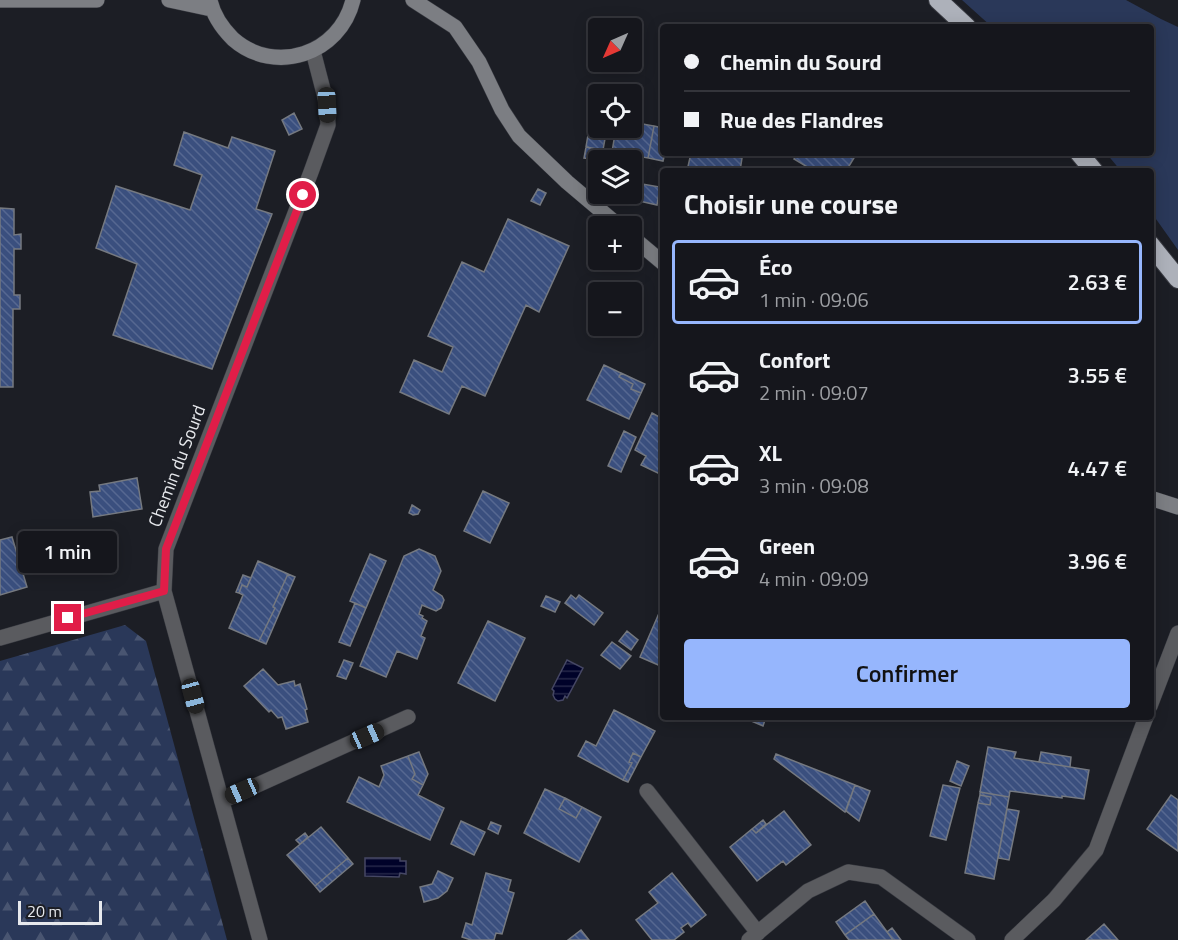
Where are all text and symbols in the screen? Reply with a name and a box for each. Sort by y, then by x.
north arrow [588,18,642,72]
map controls [588,18,642,336]
text: Chemin du Sourd [720,45,882,79]
button: locate [588,84,642,138]
car [317,87,337,123]
text: Rue des Flandres [720,103,883,137]
button: layers [588,150,642,204]
route start [289,181,316,208]
text: Choisir une course [684,183,898,224]
button: + [588,216,642,270]
text: Éco [759,250,792,284]
icon: car [687,255,741,309]
text: 2.63 € [1068,265,1127,299]
button: − [588,282,642,336]
text: 1 min · 09:06 [759,284,869,315]
text: Confort [759,343,830,377]
icon: car [687,348,741,402]
text: 3.55 € [1068,358,1127,392]
text: 2 min · 09:07 [759,377,869,408]
street label: Chemin du Sourd [141,401,212,531]
text: XL [759,436,782,470]
icon: car [687,441,741,495]
text: 4.47 € [1068,451,1127,485]
text: 3 min · 09:08 [759,470,869,501]
text: Green [759,529,815,563]
callout: 1 min [19,531,118,573]
icon: car [687,534,741,588]
text: 1 min [43,536,92,567]
text: 3.96 € [1068,544,1127,578]
text: 4 min · 09:09 [759,563,869,594]
route end [54,604,81,631]
button: Confirmer [684,639,1130,708]
car [180,676,206,716]
car [347,720,387,752]
car [222,775,262,807]
scale bar [18,898,102,926]
text: 20 m [27,899,62,923]

